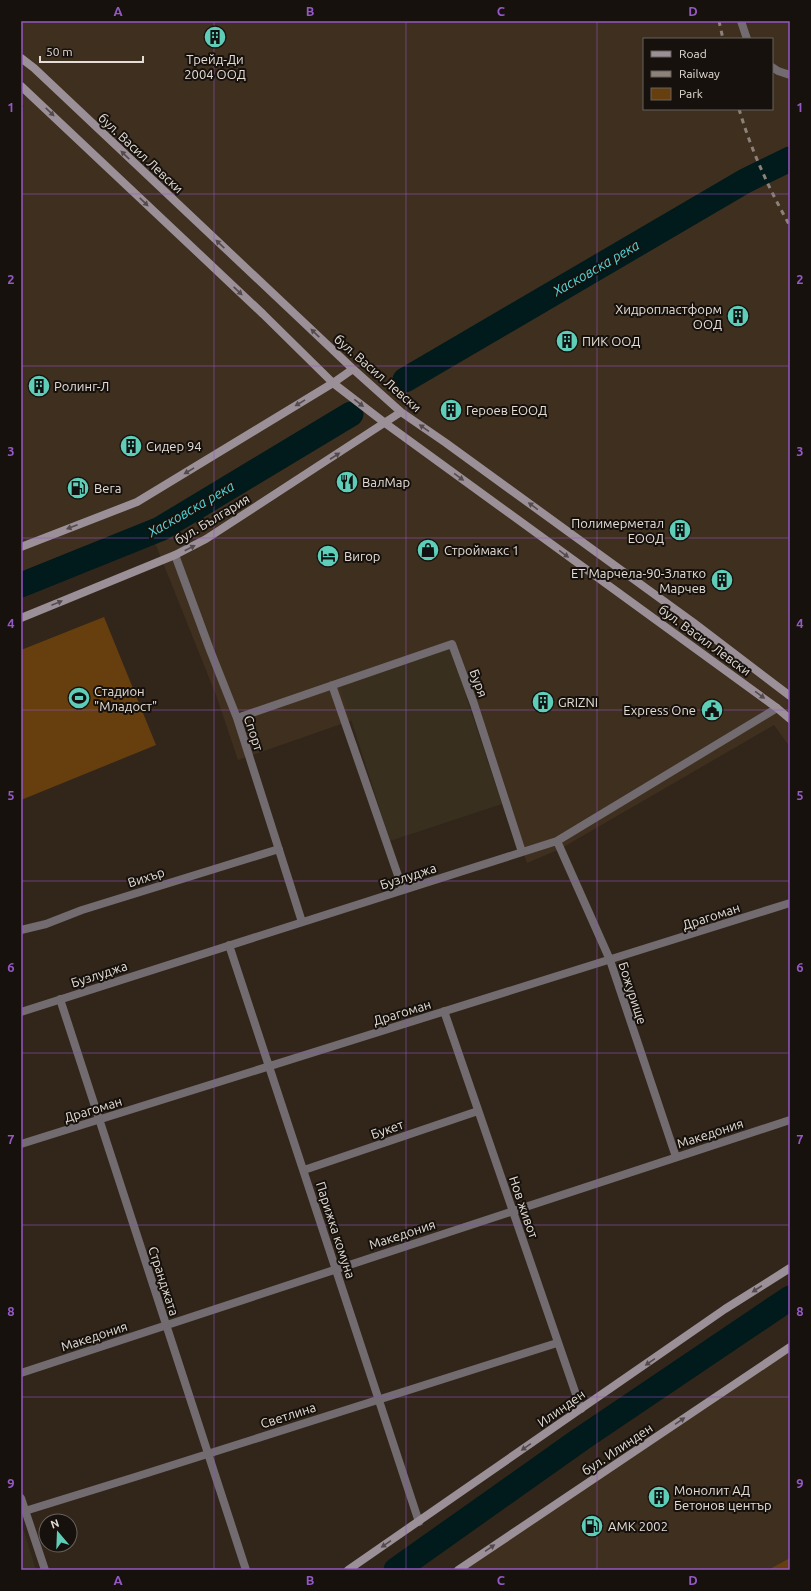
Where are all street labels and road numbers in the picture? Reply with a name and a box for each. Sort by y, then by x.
street label: бул. Васил Левски [96,110,186,196]
street label: бул. Васил Левски [332,331,424,415]
street label: бул. България [172,491,252,547]
street label: бул. Васил Левски [656,602,754,678]
street label: Буря [467,667,491,699]
street label: Спорт [242,714,266,753]
street label: Бузлуджа [378,860,438,892]
street label: Вихър [126,865,166,889]
street label: Драгоман [680,900,742,932]
street label: Бузлуджа [69,958,129,990]
street label: Божурище [616,960,650,1026]
street label: Драгоман [371,997,433,1027]
street label: Драгоман [62,1094,124,1124]
street label: Македония [675,1116,745,1150]
street label: Букет [369,1117,405,1141]
street label: Нов живот [507,1174,541,1240]
street label: Парижка комуна [314,1180,358,1280]
street label: Македония [367,1217,437,1251]
street label: Странджата [146,1245,182,1317]
street label: Македония [59,1319,129,1353]
street label: Илинден [535,1387,587,1429]
street label: Светлина [259,1399,317,1431]
street label: бул. Илинден [579,1420,655,1478]

